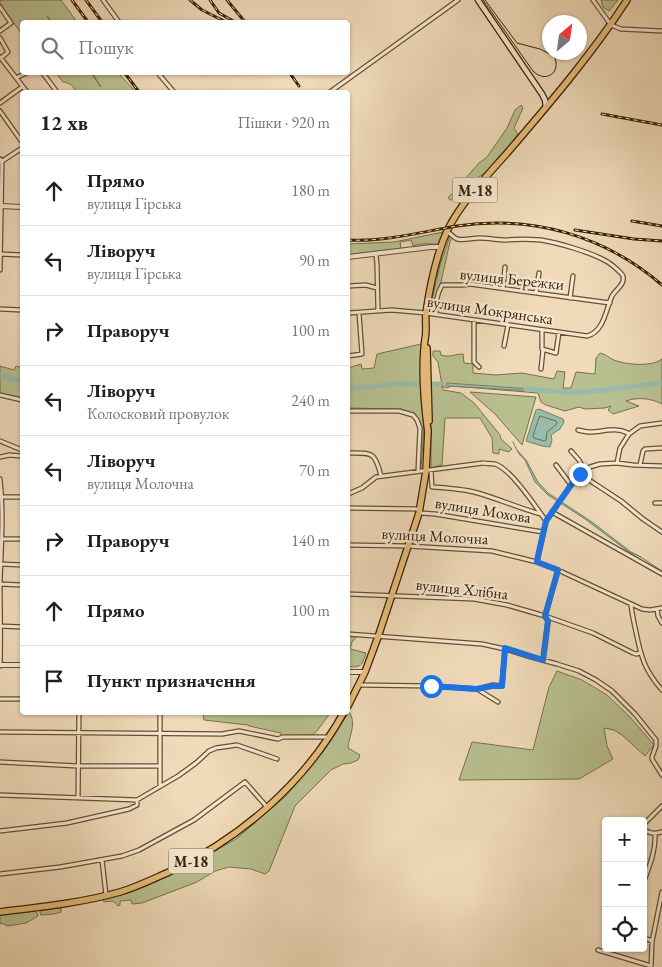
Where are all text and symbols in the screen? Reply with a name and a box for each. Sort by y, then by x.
north arrow [542,15,587,60]
search box [20,20,350,75]
icon: search [38,34,66,62]
text: Пошук [78,35,134,60]
text: 12 хв [40,109,88,136]
text: Пішки · 920 m [237,112,330,133]
text: Прямо [87,168,145,193]
icon: ahead [40,177,68,205]
road number: М-18 [452,178,498,202]
text: 180 m [291,180,330,201]
text: вулиця Гірська [87,193,182,214]
text: Ліворуч [87,238,155,263]
icon: left [40,247,68,275]
text: 90 m [299,250,330,271]
text: вулиця Гірська [87,263,182,284]
street label: вулиця Бережки [459,263,566,295]
street label: вулиця Мокрянська [425,291,555,329]
icon: right [40,317,68,345]
text: Праворуч [87,318,169,343]
text: 100 m [291,320,330,341]
text: Ліворуч [87,378,155,403]
icon: left [40,387,68,415]
text: 240 m [291,390,330,411]
text: Колосковий провулок [87,403,229,424]
text: Ліворуч [87,448,155,473]
icon: left [40,457,68,485]
text: 70 m [299,460,330,481]
route end [569,463,592,486]
text: вулиця Молочна [87,473,194,494]
street label: вулиця Мохова [434,492,533,528]
street label: вулиця Молочна [381,523,490,549]
icon: right [40,527,68,555]
text: Праворуч [87,528,169,553]
text: 140 m [291,530,330,551]
street label: вулиця Хлібна [415,574,510,604]
icon: ahead [40,597,68,625]
text: Прямо [87,598,145,623]
text: 100 m [291,600,330,621]
icon: arrive [40,667,68,695]
text: Пункт призначення [87,668,256,693]
route start [420,675,443,698]
map controls [602,817,647,952]
button: + [602,817,647,862]
road number: М-18 [168,848,214,874]
button: − [602,862,647,907]
button: locate [602,907,647,952]

